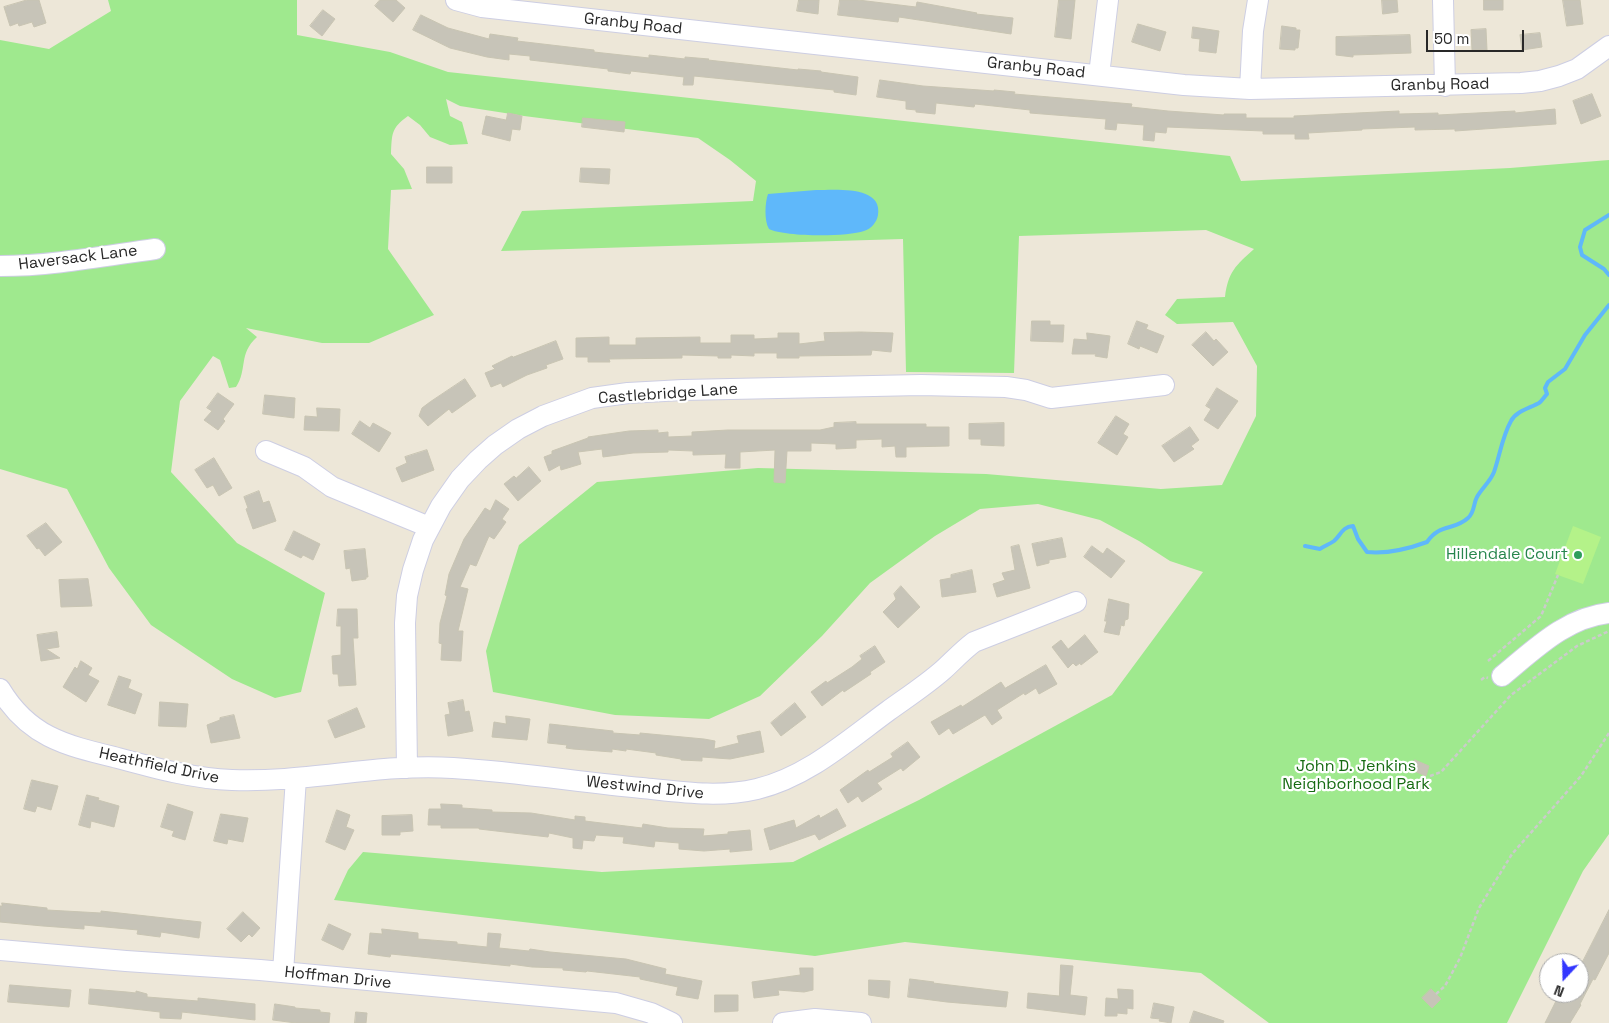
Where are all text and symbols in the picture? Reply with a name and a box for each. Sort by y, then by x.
street label: Granby Road [583,9,683,39]
scale bar [1429,20,1526,52]
text: 50 m [1434,29,1469,48]
street label: Granby Road [986,53,1086,83]
street label: Granby Road [1390,75,1490,95]
street label: Haversack Lane [17,241,139,275]
street label: Castlebridge Lane [597,380,739,408]
place label: Hillendale Court [1446,545,1568,565]
marker: Hillendale Court [1572,549,1584,561]
street label: Heathfield Drive [97,744,221,788]
park label: John D. Jenkins Neighborhood Park [1282,757,1430,795]
street label: Westwind Drive [585,772,705,804]
north arrow [1539,953,1589,1003]
street label: Hoffman Drive [284,963,392,993]
text: N [1551,981,1567,1001]

